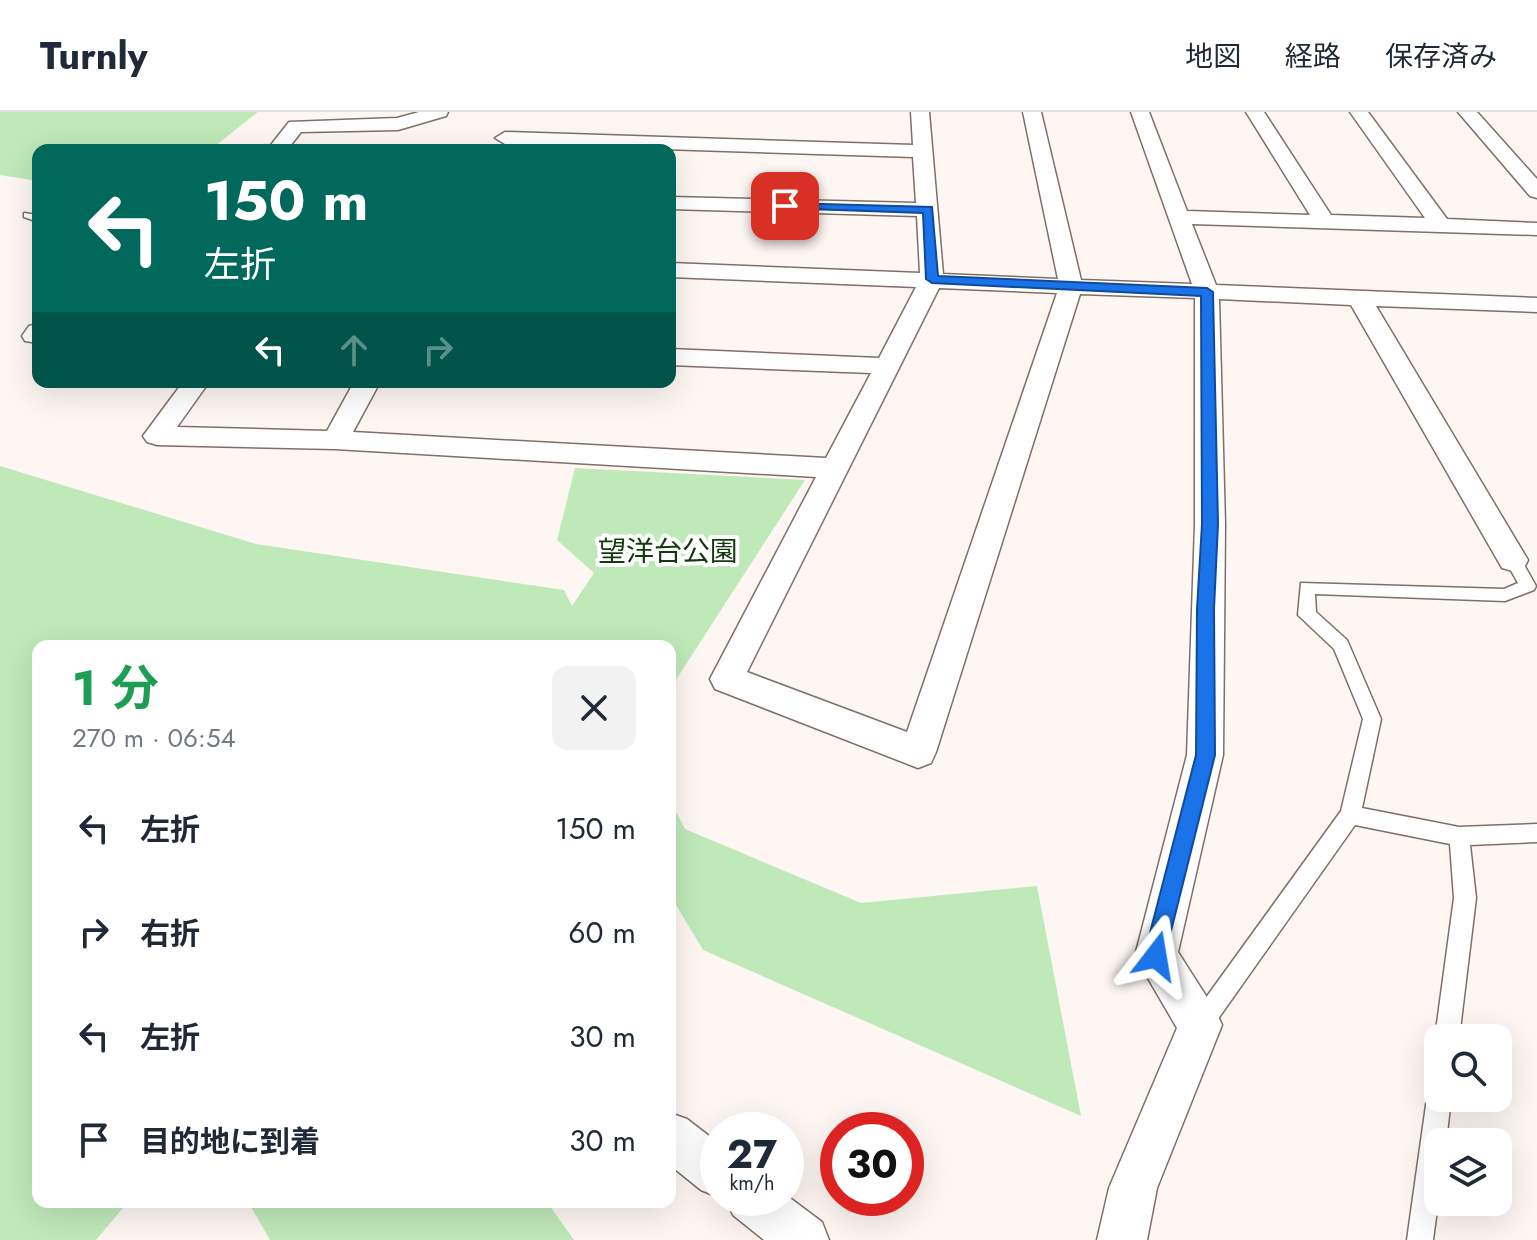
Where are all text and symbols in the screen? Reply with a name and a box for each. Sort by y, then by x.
text: Turnly [40,28,148,83]
text: 地図 [1185,36,1241,77]
text: 経路 [1285,36,1341,77]
text: 保存済み [1385,36,1497,77]
text: 150 m [204,160,368,241]
pin [751,172,819,240]
icon: left [72,176,176,280]
icon: arrive [763,184,807,228]
text: 左折 [204,238,276,290]
icon: left [248,328,292,372]
icon: ahead [332,328,376,372]
icon: right [416,328,460,372]
park label: 望洋台公園 [598,531,738,572]
text: 1 分 [72,654,159,723]
button: close [552,666,636,750]
text: 270 m · 06:54 [72,719,236,757]
icon: left [72,806,116,850]
text: 150 m [555,807,636,850]
text: 左折 [140,808,200,851]
icon: right [72,910,116,954]
text: 60 m [568,911,636,954]
text: 右折 [140,912,200,955]
position arrow [1114,914,1198,998]
icon: left [72,1014,116,1058]
text: 30 m [569,1015,636,1058]
text: 左折 [140,1016,200,1059]
map controls [1424,1024,1512,1216]
button: search [1424,1024,1512,1112]
speed limit sign: 30 [820,1112,924,1216]
icon: arrive [72,1118,116,1162]
text: 30 m [569,1119,636,1162]
text: 目的地に到着 [140,1120,320,1163]
text: 27 [727,1125,777,1183]
button: layers [1424,1128,1512,1216]
text: km/h [729,1169,775,1198]

